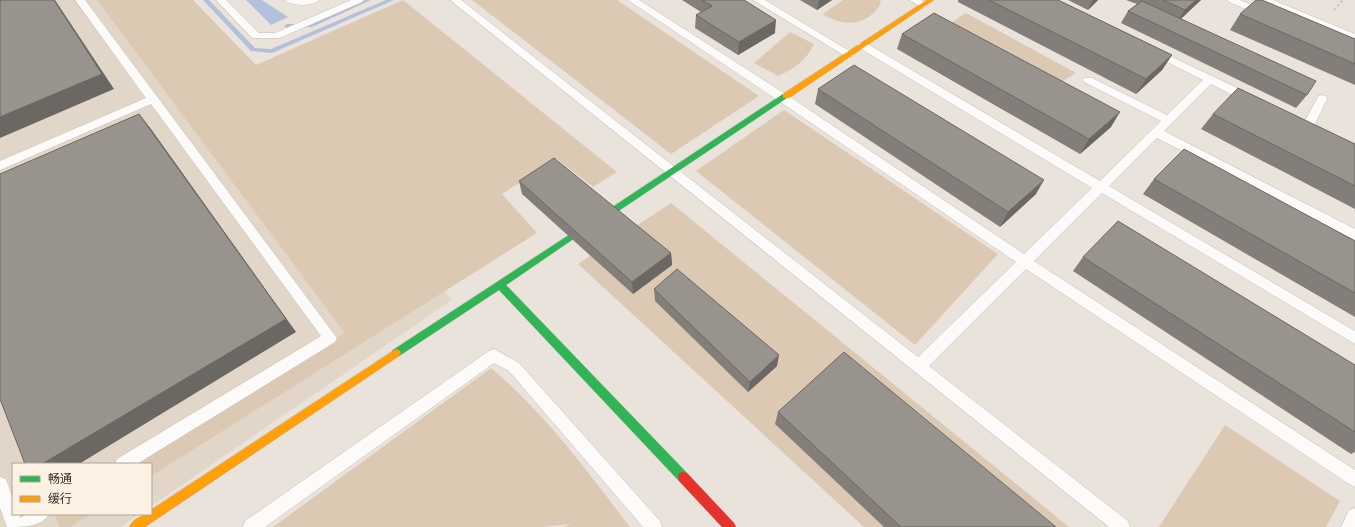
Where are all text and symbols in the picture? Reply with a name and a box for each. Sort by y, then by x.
legend [12,463,152,515]
text: 畅通 [48,472,72,486]
text: 缓行 [48,492,72,506]

